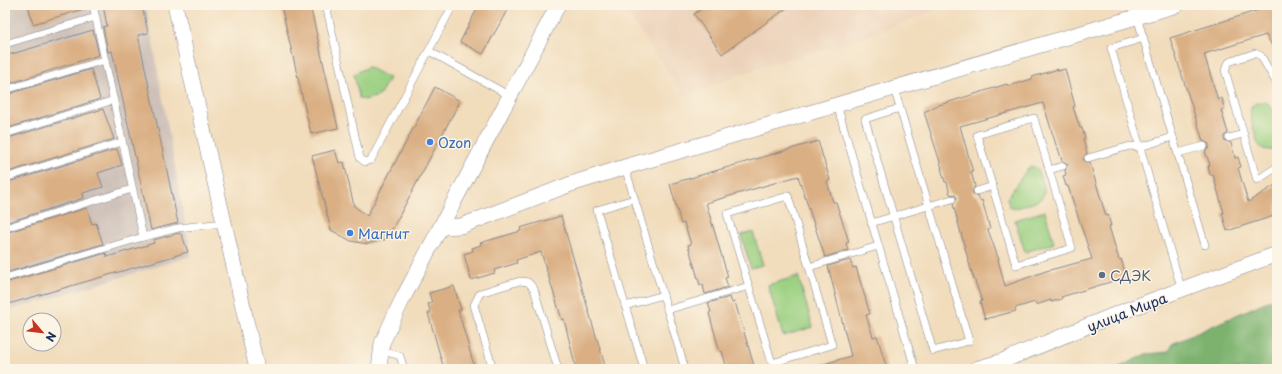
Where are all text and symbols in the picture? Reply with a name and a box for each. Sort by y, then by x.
place label: Ozon [438,132,471,153]
marker: Ozon [425,137,435,147]
place label: Магнит [358,223,410,244]
marker: Магнит [345,228,355,238]
place label: СДЭК [1110,265,1151,286]
marker: СДЭК [1097,270,1107,280]
street label: улица Мира [1084,287,1170,337]
north arrow [22,312,62,352]
text: N [42,329,61,345]

